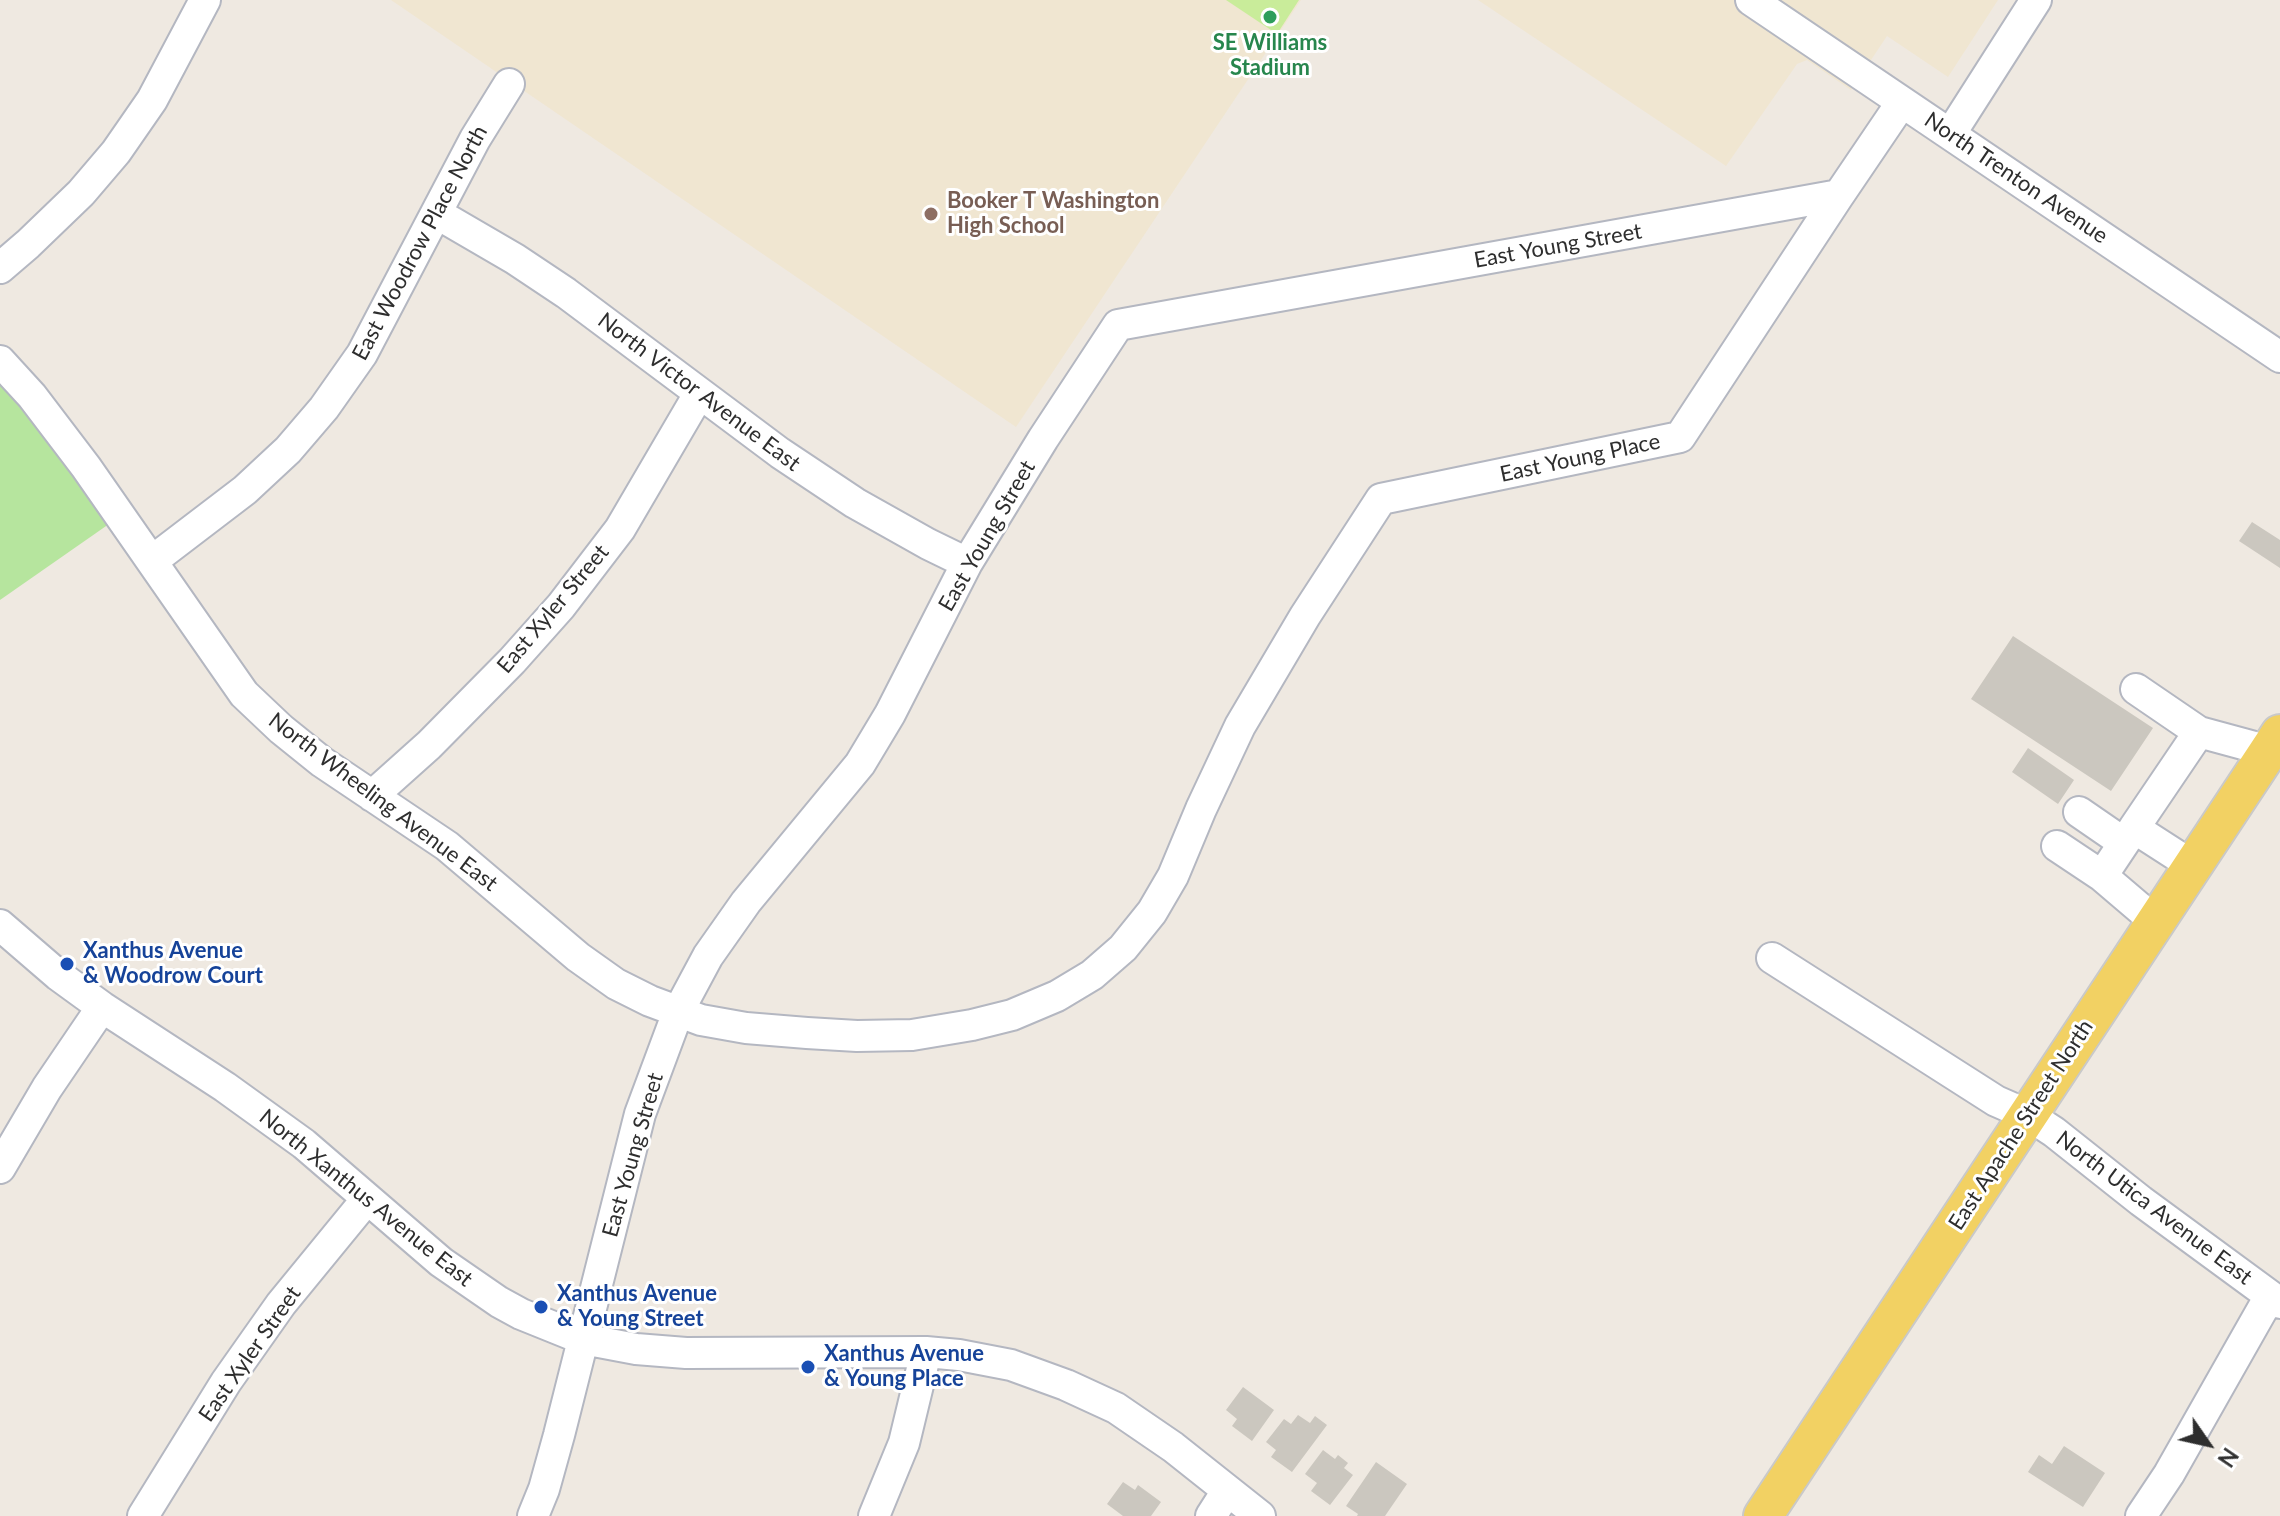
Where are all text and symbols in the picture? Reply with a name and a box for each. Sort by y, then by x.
marker: SE Williams Stadium [1261,8,1279,26]
place label: SE Williams Stadium [1213,30,1327,82]
street label: North Trenton Avenue [1919,107,2113,249]
street label: East Woodrow Place North [347,121,493,365]
place label: Booker T Washington High School [947,188,1159,240]
marker: Booker T Washington High School [922,205,940,223]
street label: East Young Street [1472,218,1644,274]
street label: North Victor Avenue East [593,307,805,477]
street label: East Young Place [1497,428,1663,488]
street label: East Young Street [933,456,1041,616]
street label: East Xyler Street [492,539,614,679]
street label: North Wheeling Avenue East [263,707,503,897]
place label: Xanthus Avenue & Woodrow Court [83,938,263,990]
marker: Xanthus Avenue & Woodrow Court [58,955,76,973]
street label: East Apache Street North [1943,1015,2099,1235]
street label: East Young Street [597,1070,669,1240]
street label: North Xanthus Avenue East [254,1104,478,1292]
street label: North Utica Avenue East [2051,1126,2257,1290]
street label: East Xyler Street [193,1281,307,1427]
place label: Xanthus Avenue & Young Street [557,1281,717,1332]
marker: Xanthus Avenue & Young Street [532,1298,550,1316]
place label: Xanthus Avenue & Young Place [824,1341,984,1392]
marker: Xanthus Avenue & Young Place [799,1358,817,1376]
north arrow [2168,1404,2248,1484]
text: N [2212,1443,2244,1472]

